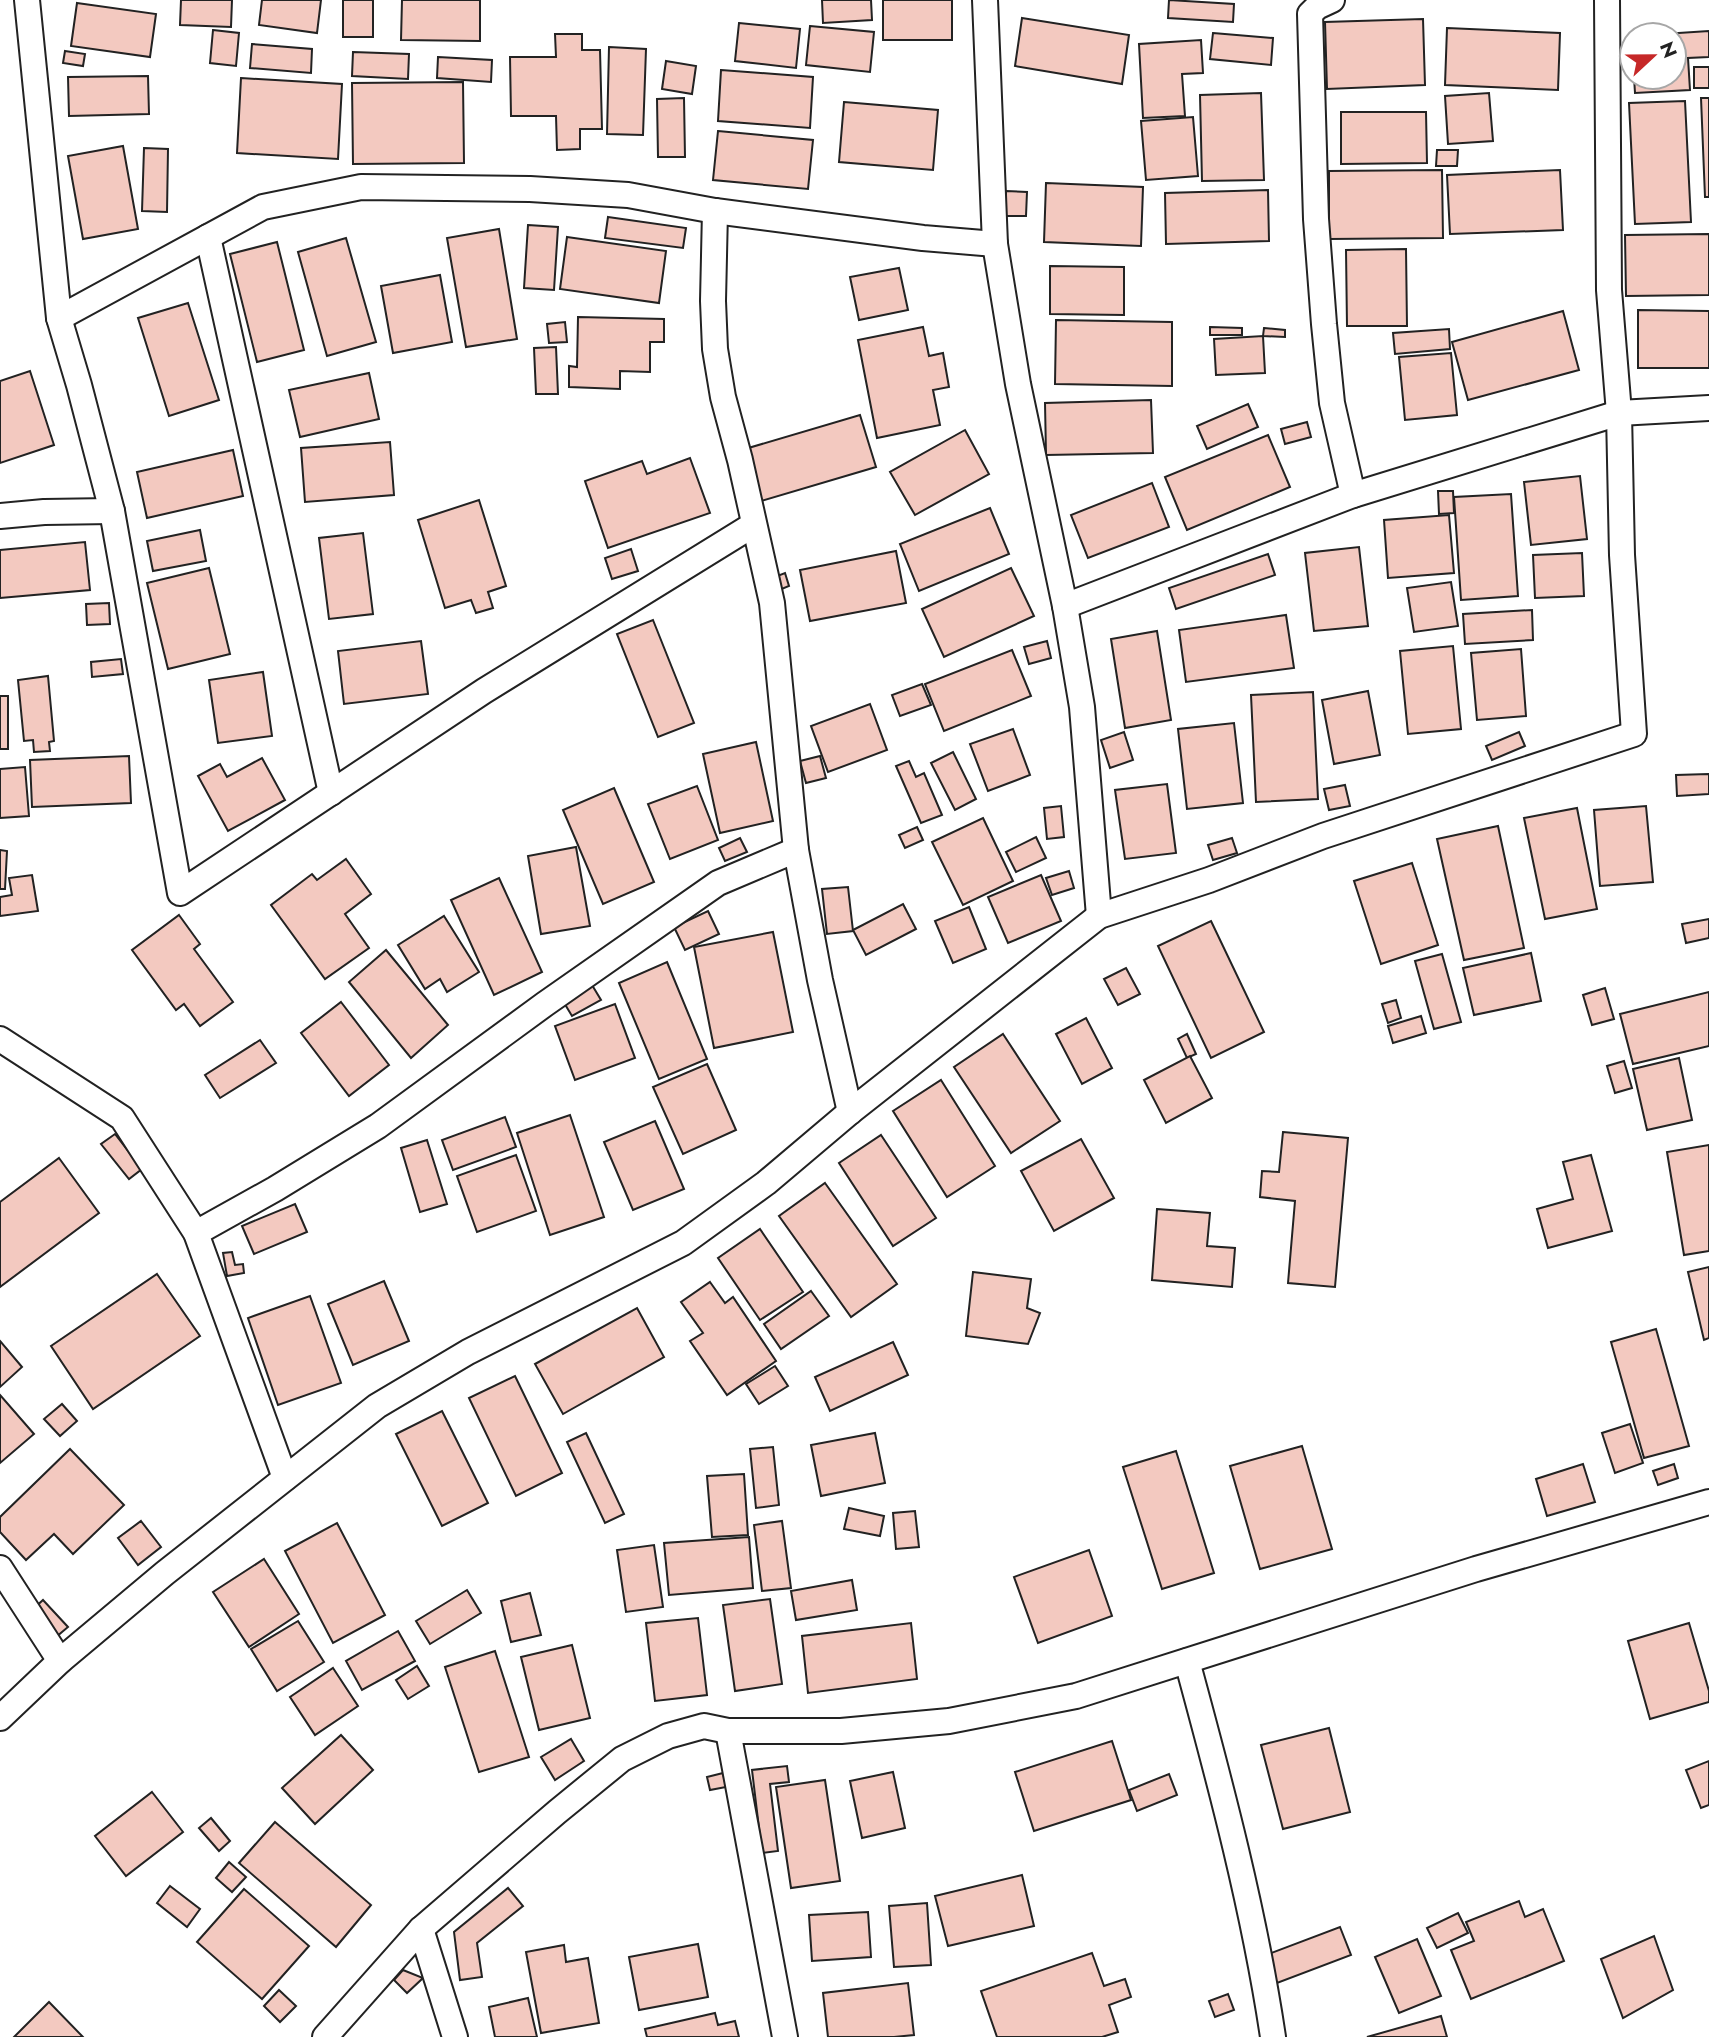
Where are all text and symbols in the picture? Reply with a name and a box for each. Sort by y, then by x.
north arrow [1618,21,1688,91]
text: N [1653,38,1684,62]

